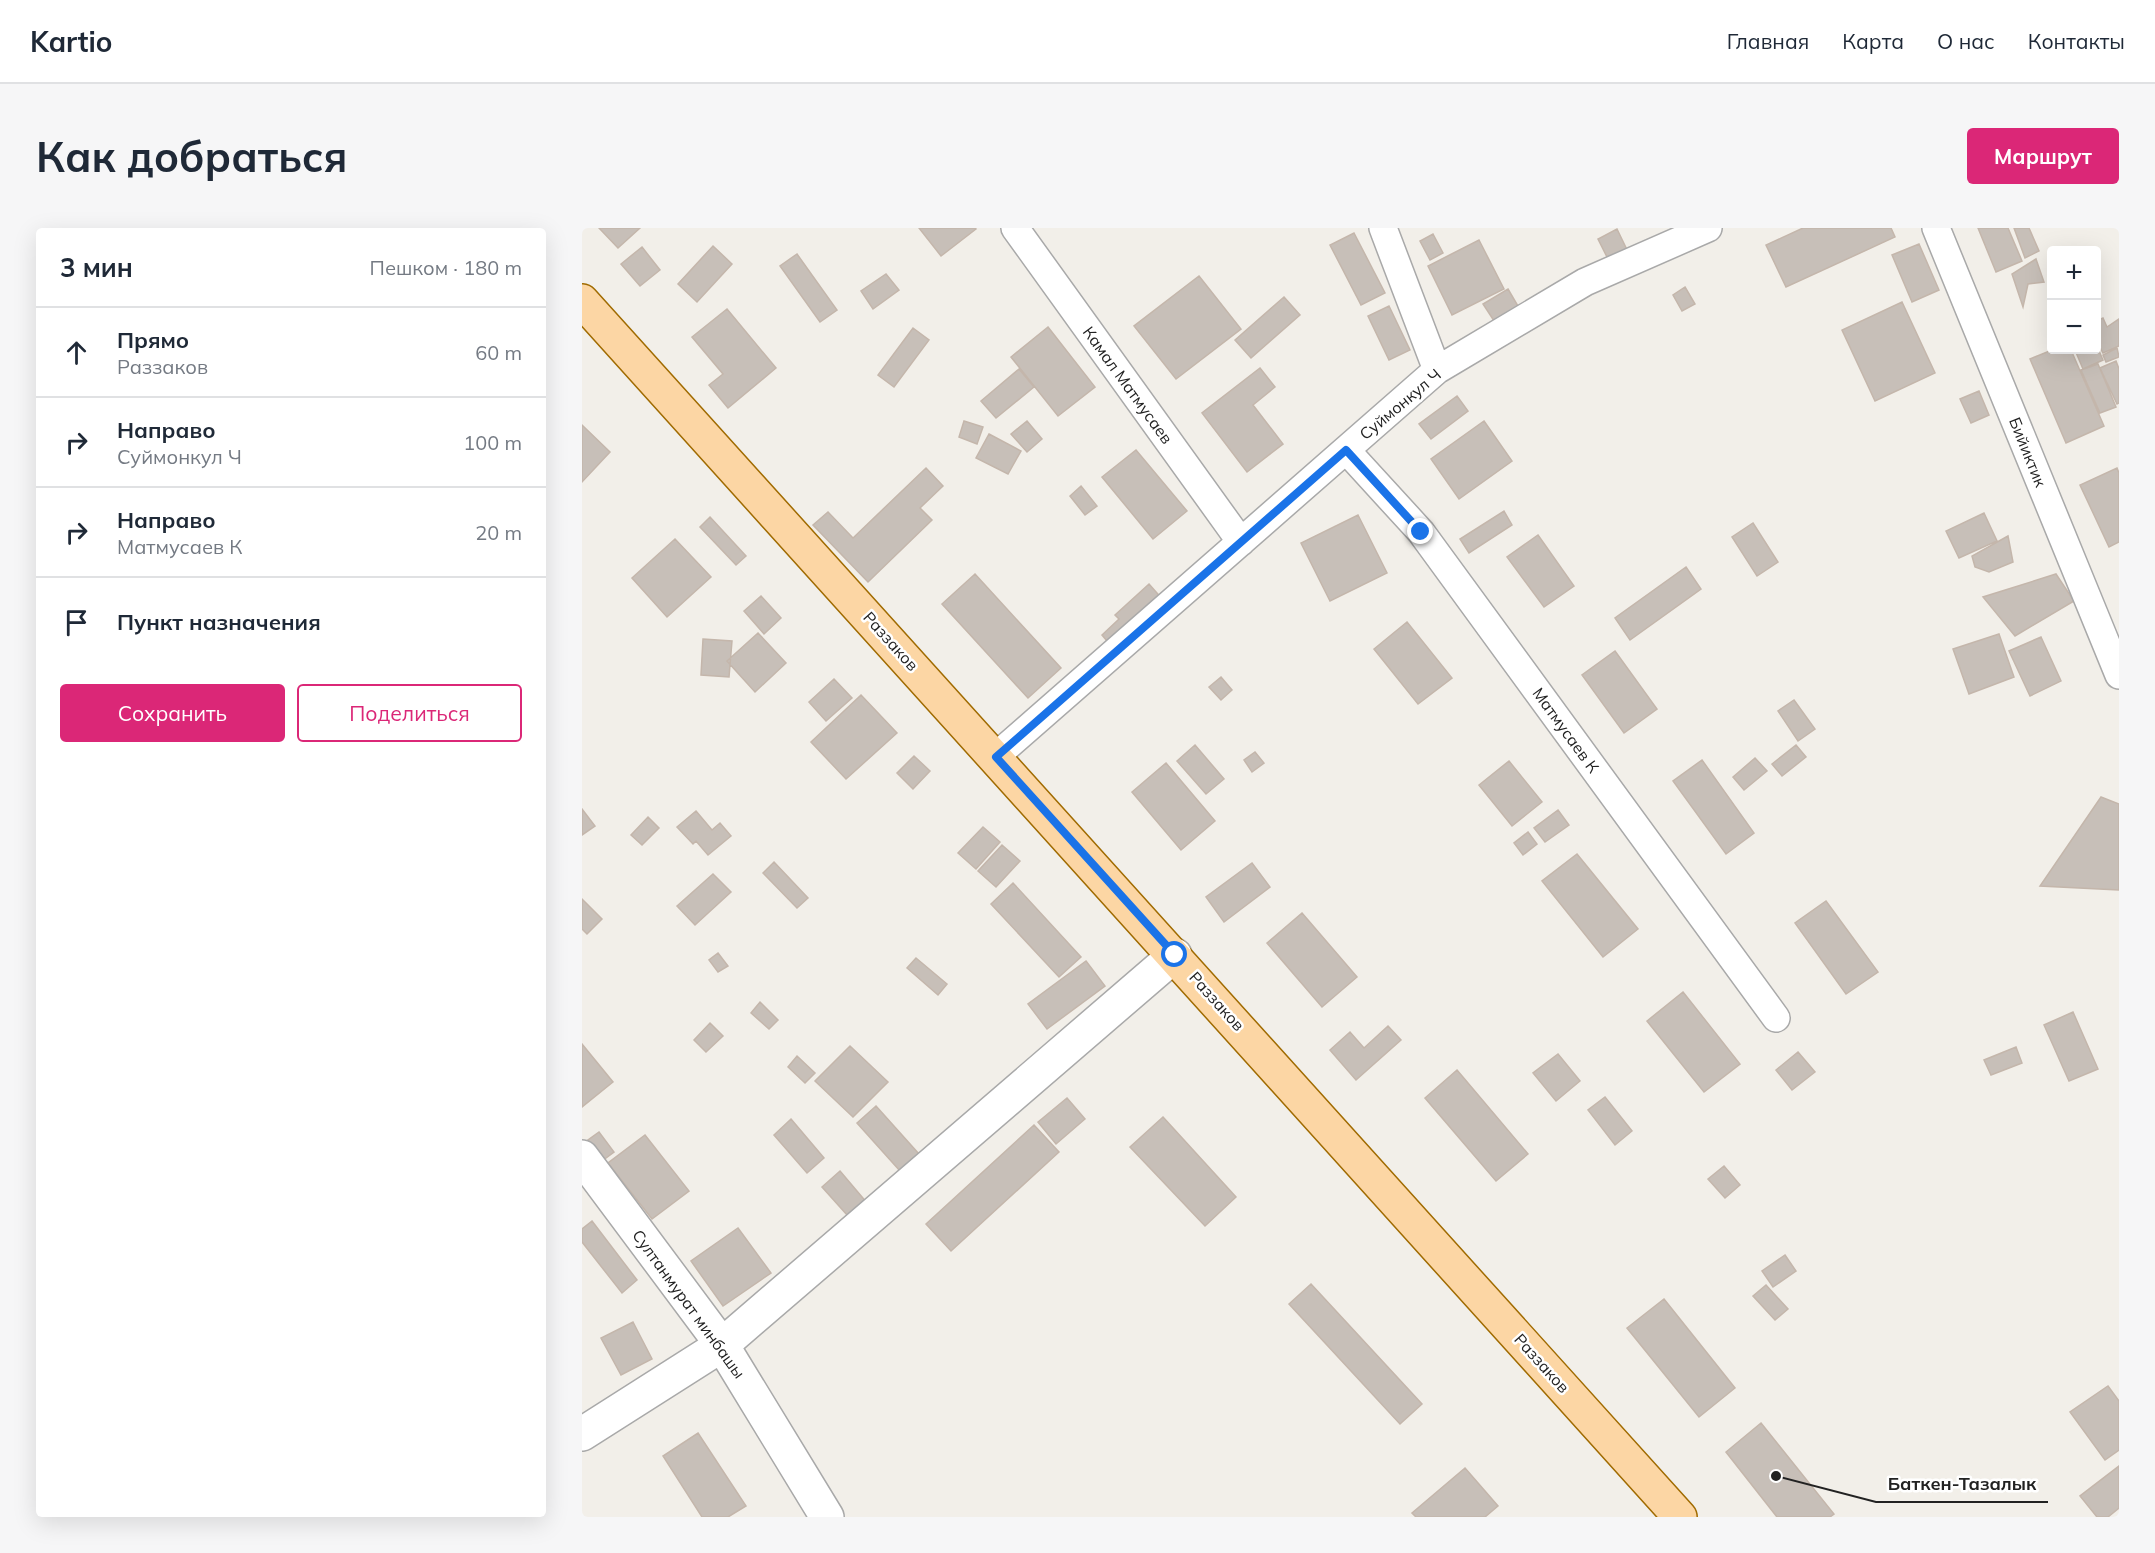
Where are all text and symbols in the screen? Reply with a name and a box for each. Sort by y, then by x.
text: Kartio [30,24,112,59]
text: Главная [1727,28,1809,54]
text: Карта [1842,28,1904,54]
text: О нас [1937,28,1995,54]
text: Контакты [2028,28,2125,54]
button: Маршрут [1967,128,2119,184]
text: Как добраться [36,130,348,183]
map controls [2047,246,2101,354]
button: + [2047,246,2101,300]
text: 3 мин [60,251,133,284]
text: Пешком · 180 m [370,255,522,280]
button: − [2047,300,2101,354]
street label: Камал Матмусаев [1079,322,1177,448]
text: Прямо [117,326,189,354]
icon: ahead [60,336,93,369]
text: 60 m [475,340,522,365]
text: Раззаков [117,354,208,379]
street label: Суймонкул Ч [1355,364,1445,444]
street label: Бийиктик [2005,414,2051,490]
text: Направо [117,416,215,444]
icon: right [60,426,93,459]
text: 100 m [463,430,522,455]
text: Суймонкул Ч [117,444,242,469]
text: Направо [117,506,215,534]
icon: right [60,516,93,549]
route end [1407,518,1433,544]
text: 20 m [475,520,522,545]
text: Матмусаев К [117,534,243,559]
icon: arrive [60,606,93,639]
street label: Раззаков [859,607,923,675]
text: Пункт назначения [117,608,321,636]
button: Сохранить [60,684,285,742]
button: Поделиться [297,684,522,742]
street label: Матмусаев К [1528,684,1604,777]
route start [1161,941,1187,967]
street label: Раззаков [1185,967,1249,1035]
street label: Султанмурат минбашы [628,1226,750,1382]
street label: Раззаков [1510,1329,1574,1397]
callout: Баткен-Тазалык [1876,1466,2048,1502]
text: Баткен-Тазалык [1888,1472,2037,1495]

